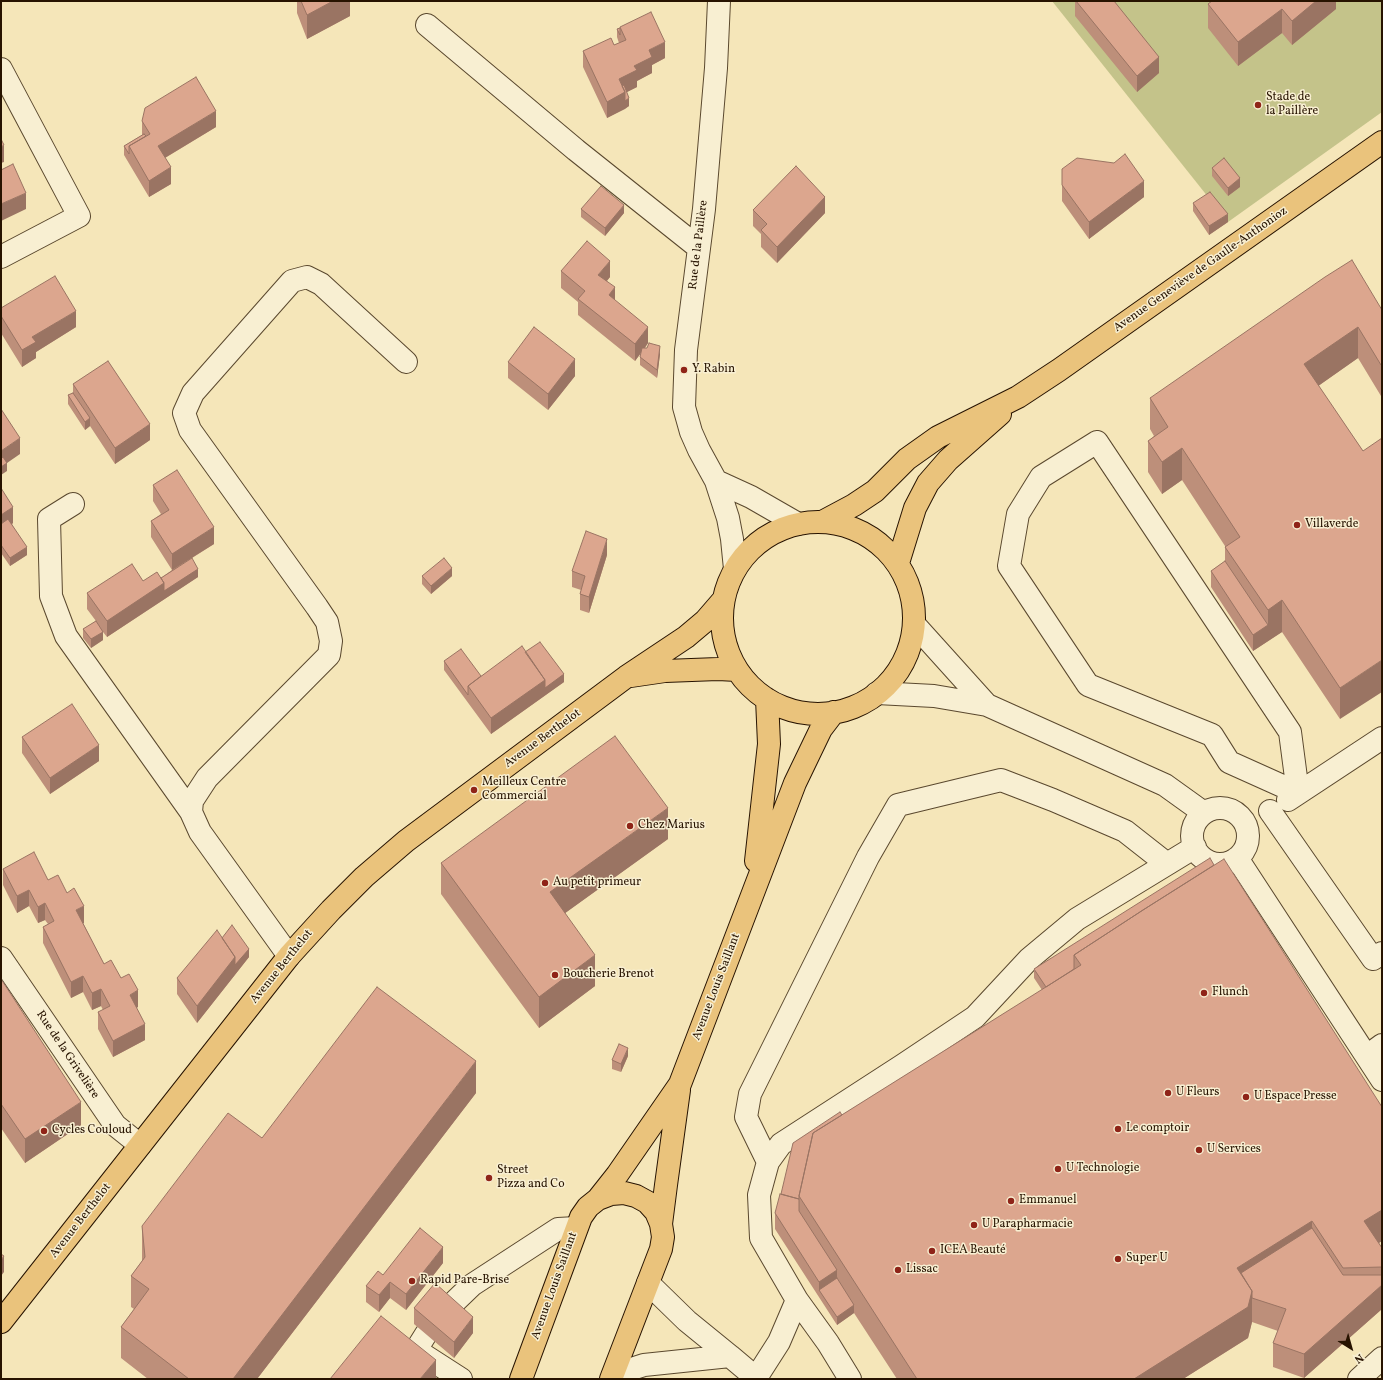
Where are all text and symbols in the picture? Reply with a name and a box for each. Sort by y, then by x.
place label: Stade de la Paillère [1266,91,1318,119]
marker: Stade de la Paillère [1253,100,1263,110]
street label: Rue de la Paillère [686,199,712,291]
street label: Avenue Geneviève de Gaulle-Anthonioz [1111,204,1291,336]
place label: Y. Rabin [692,363,735,377]
marker: Y. Rabin [679,365,689,375]
place label: Villaverde [1305,518,1358,532]
marker: Villaverde [1292,520,1302,530]
street label: Avenue Berthelot [502,706,584,772]
place label: Meilleux Centre Commercial [482,776,566,804]
marker: Meilleux Centre Commercial [469,785,479,795]
place label: Chez Marius [638,819,705,833]
marker: Chez Marius [625,821,635,831]
place label: Au petit primeur [553,876,641,890]
marker: Au petit primeur [540,878,550,888]
street label: Avenue Berthelot [248,927,316,1007]
street label: Avenue Louis Saillant [690,931,744,1043]
place label: Boucherie Brenot [563,968,654,982]
marker: Boucherie Brenot [550,970,560,980]
place label: Flunch [1212,986,1248,1000]
marker: Flunch [1199,988,1209,998]
street label: Rue de la Grivelière [32,1008,102,1102]
place label: U Fleurs [1176,1086,1219,1100]
marker: U Fleurs [1163,1088,1173,1098]
place label: U Espace Presse [1254,1090,1337,1104]
marker: U Espace Presse [1241,1092,1251,1102]
place label: Le comptoir [1126,1122,1189,1136]
place label: Cycles Couloud [52,1124,132,1138]
marker: Le comptoir [1113,1124,1123,1134]
marker: Cycles Couloud [39,1126,49,1136]
place label: U Services [1207,1143,1261,1157]
marker: U Services [1194,1145,1204,1155]
place label: U Technologie [1066,1162,1139,1176]
place label: Street Pizza and Co [497,1164,565,1192]
marker: U Technologie [1053,1164,1063,1174]
marker: Street Pizza and Co [484,1173,494,1183]
street label: Avenue Berthelot [47,1181,115,1261]
place label: Emmanuel [1019,1194,1077,1208]
marker: Emmanuel [1006,1196,1016,1206]
place label: U Parapharmacie [982,1218,1073,1232]
marker: U Parapharmacie [969,1220,979,1230]
street label: Avenue Louis Saillant [529,1230,581,1342]
place label: ICEA Beauté [940,1244,1006,1258]
marker: ICEA Beauté [927,1246,937,1256]
place label: Super U [1126,1252,1167,1266]
marker: Super U [1113,1254,1123,1264]
place label: Lissac [906,1263,938,1277]
marker: Lissac [893,1265,903,1275]
place label: Rapid Pare-Brise [420,1274,509,1288]
marker: Rapid Pare-Brise [407,1276,417,1286]
north arrow [1331,1328,1371,1368]
text: N [1351,1350,1366,1366]

